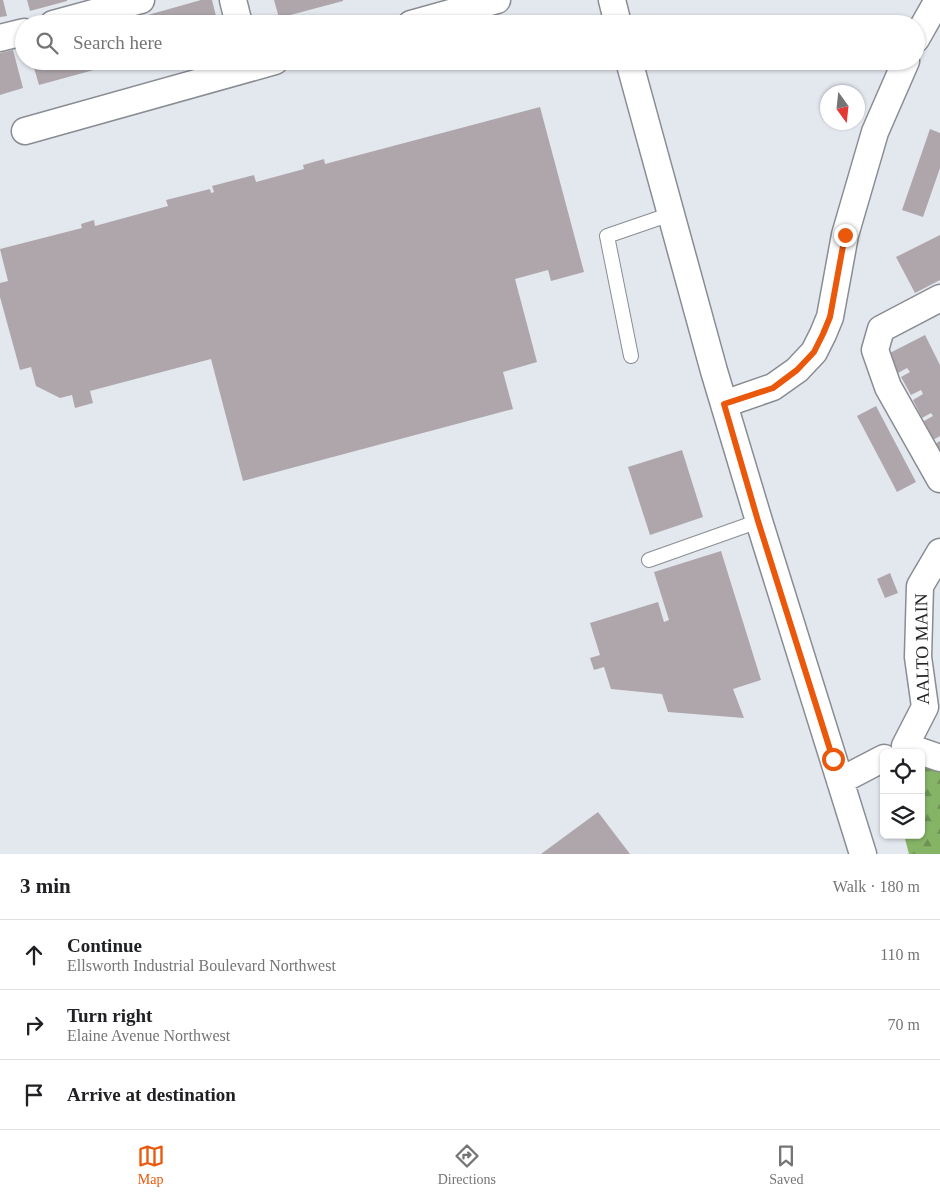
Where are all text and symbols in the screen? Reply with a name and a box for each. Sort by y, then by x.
search box [15,15,925,70]
icon: search [33,29,61,57]
text: Search here [73,32,162,53]
north arrow [820,85,865,130]
route end [834,224,857,247]
street label: AALTO MAIN [911,593,933,705]
route start [822,748,845,771]
map controls [880,749,925,839]
button: locate [880,749,925,794]
button: layers [880,794,925,839]
text: 3 min [20,874,71,898]
text: Walk · 180 m [833,878,920,895]
text: Continue [67,935,142,956]
icon: ahead [20,941,48,969]
text: 110 m [880,946,920,963]
text: Ellsworth Industrial Boulevard Northwest [67,957,336,974]
text: Turn right [67,1005,152,1026]
icon: right [20,1011,48,1039]
text: 70 m [888,1016,920,1033]
text: Elaine Avenue Northwest [67,1027,230,1044]
icon: arrive [20,1081,48,1109]
text: Arrive at destination [67,1084,236,1105]
tab: Map [137,1142,165,1188]
tab: Directions [438,1142,496,1188]
tab: Saved [769,1142,803,1188]

